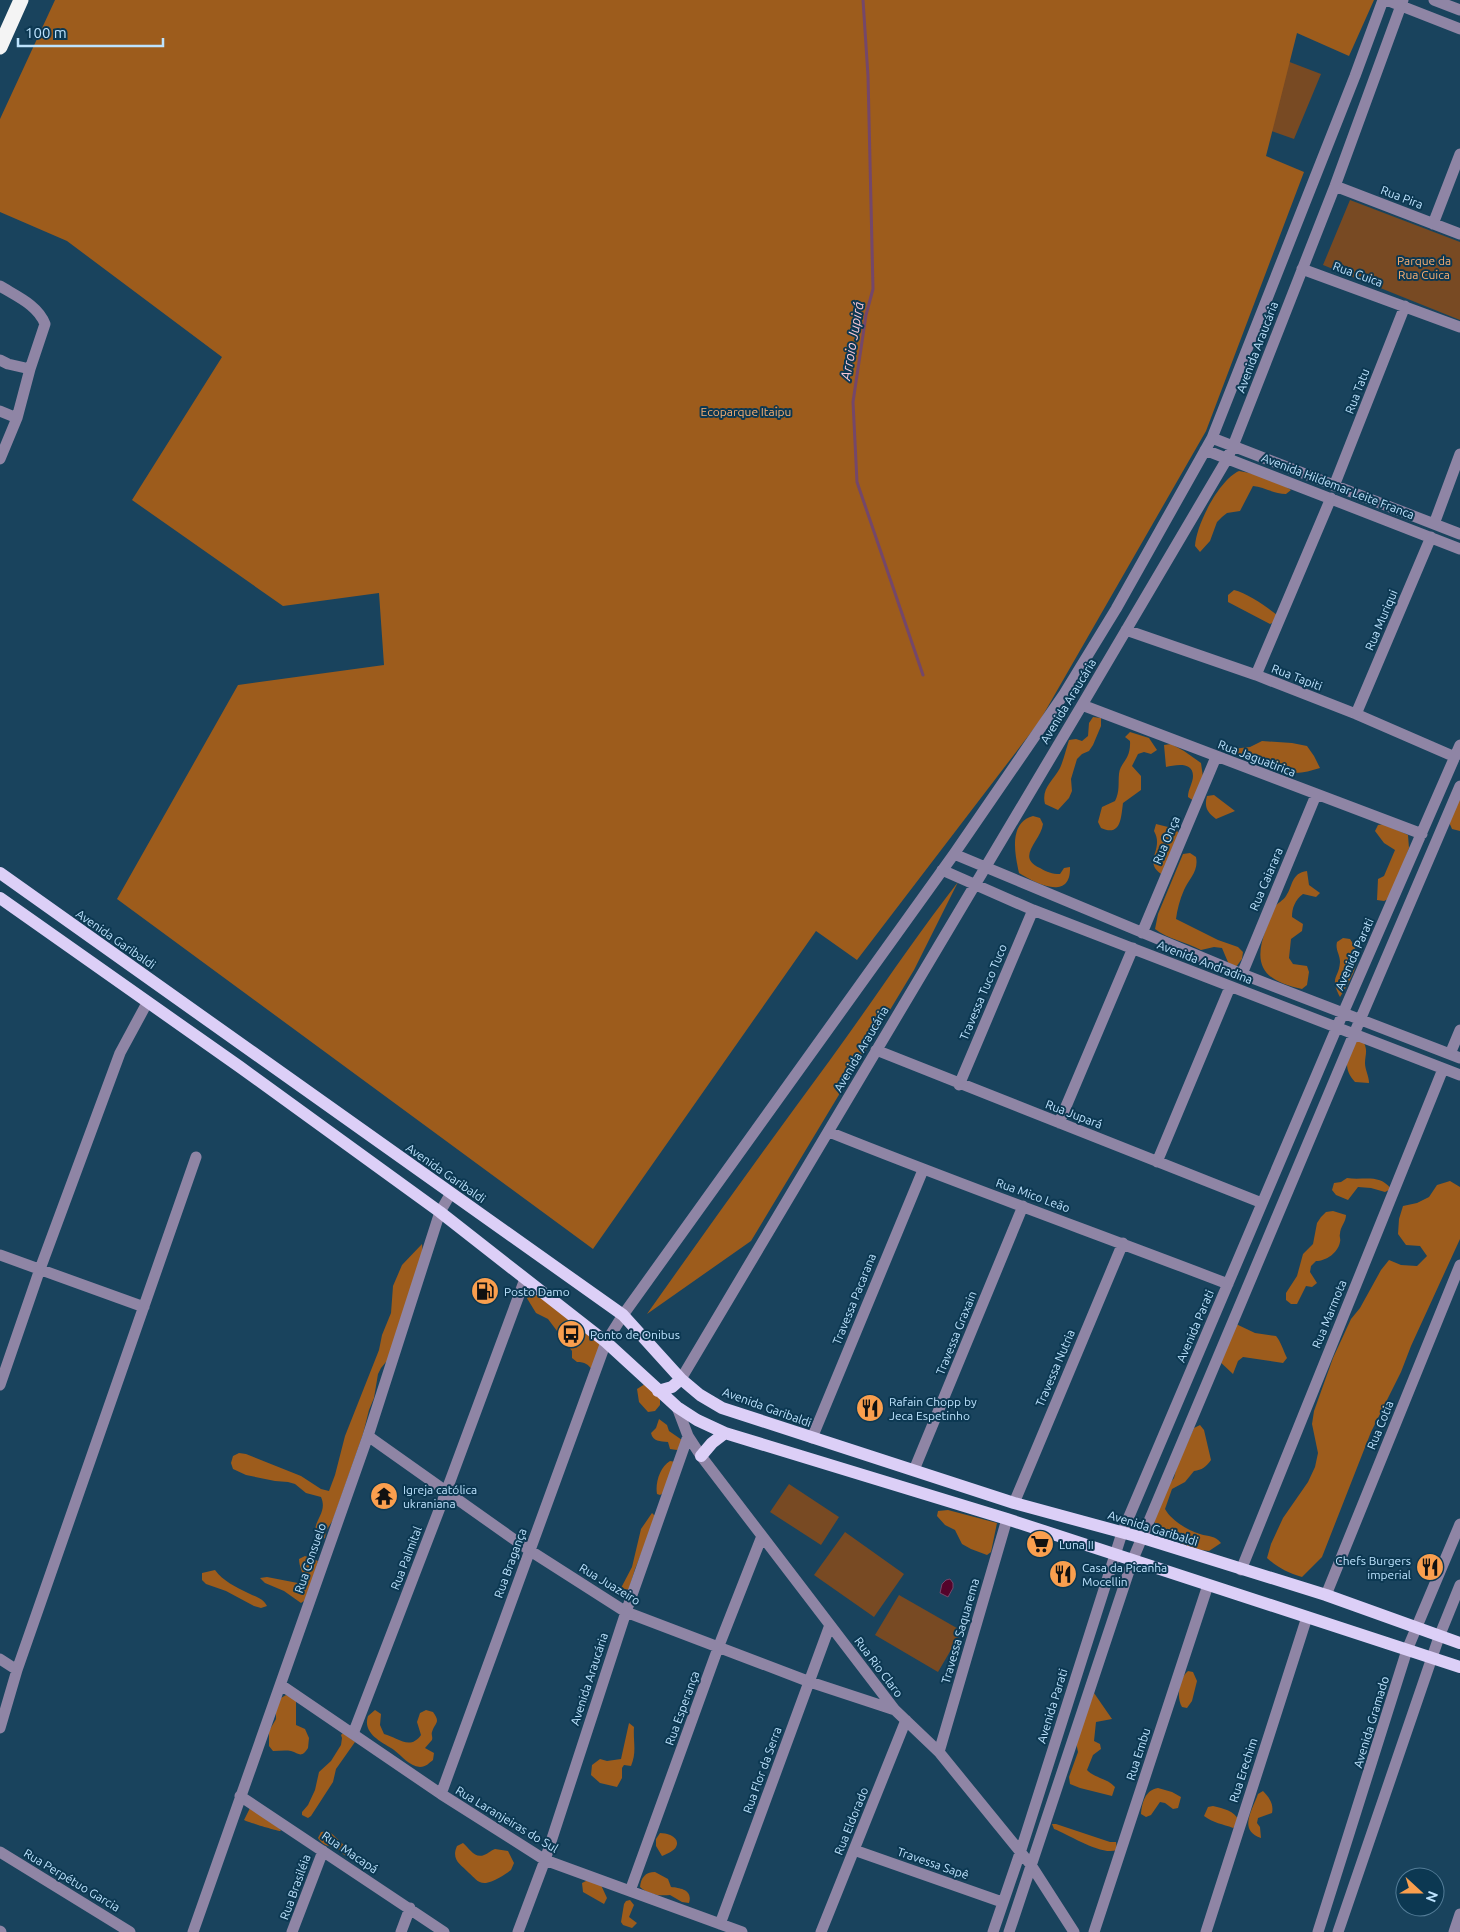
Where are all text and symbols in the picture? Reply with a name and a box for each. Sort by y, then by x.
scale bar [18,15,162,47]
text: 100 m [25,24,67,41]
street label: Rua Pira [1379,183,1425,211]
park label: Parque da Rua Cuica [1397,254,1451,281]
street label: Rua Cuica [1331,259,1385,289]
water label: Arroio Jupirá [837,300,867,383]
street label: Avenida Araucária [1234,300,1280,394]
street label: Rua Tatu [1342,367,1372,415]
park label: Ecoparque Itaipu [701,405,791,418]
street label: Avenida Hildemar Leite Franca [1260,451,1416,521]
street label: Rua Muriqui [1362,588,1400,652]
street label: Avenida Araucária [1038,656,1098,746]
street label: Rua Tapiti [1270,661,1324,693]
street label: Rua Jaguatirica [1216,737,1298,779]
street label: Rua Onça [1150,814,1182,866]
street label: Rua Caiarara [1247,845,1285,913]
street label: Avenida Garibaldi [74,907,158,971]
street label: Avenida Parati [1332,916,1376,992]
street label: Avenida Andradina [1155,938,1255,986]
street label: Travessa Tuco Tuco [957,942,1009,1042]
street label: Avenida Araucária [831,1004,891,1094]
street label: Rua Jupará [1044,1097,1104,1131]
street label: Avenida Garibaldi [404,1141,488,1205]
street label: Rua Mico Leão [994,1176,1072,1214]
street label: Travessa Pacarana [830,1251,878,1347]
fuel station icon: Posto Damo [470,1276,500,1306]
street label: Rua Marmota [1309,1278,1349,1350]
place label: Posto Damo [504,1285,570,1298]
street label: Avenida Parati [1174,1288,1216,1364]
street label: Travessa Graxain [933,1289,979,1377]
bus stop icon: Ponto de Onibus [556,1319,586,1349]
street label: Travessa Nutria [1033,1327,1077,1409]
place label: Ponto de Onibus [590,1328,680,1341]
street label: Avenida Garibaldi [721,1385,813,1429]
restaurant icon: Rafain Chopp by Jeca Espetinho [855,1393,885,1423]
place label: Rafain Chopp by Jeca Espetinho [889,1395,977,1422]
street label: Rua Cotia [1364,1399,1396,1451]
temple icon: Igreja católica ukraniana [369,1481,399,1511]
place label: Igreja católica ukraniana [403,1483,477,1510]
street label: Avenida Garibaldi [1106,1508,1200,1548]
street label: Rua Consuelo [292,1521,328,1595]
street label: Rua Palmital [388,1524,424,1592]
street label: Rua Bragança [491,1526,529,1600]
supermarket icon: Luna II [1025,1529,1055,1559]
place label: Luna II [1059,1538,1094,1551]
restaurant icon: Chefs Burgers imperial [1415,1552,1445,1582]
place label: Chefs Burgers imperial [1335,1554,1411,1581]
restaurant icon: Casa da Picanha Mocellin [1048,1559,1078,1589]
street label: Rua Juazeiro [577,1561,643,1607]
place label: Casa da Picanha Mocellin [1082,1561,1167,1588]
street label: Travessa Saquarema [939,1577,981,1685]
street label: Avenida Araucária [568,1631,610,1727]
street label: Rua Rio Claro [852,1634,906,1700]
street label: Avenida Parati [1034,1667,1070,1745]
street label: Rua Esperança [663,1669,701,1747]
street label: Avenida Gramado [1351,1675,1391,1769]
street label: Rua Flor da Serra [740,1725,784,1815]
street label: Rua Embu [1123,1726,1153,1782]
street label: Rua Erechim [1226,1736,1260,1804]
street label: Rua Laranjeiras do Sul [453,1783,561,1855]
street label: Rua Eldorado [832,1785,870,1857]
street label: Rua Macapá [320,1829,380,1875]
street label: Travessa Sapê [895,1845,971,1881]
street label: Rua Perpétuo Garcia [22,1846,122,1914]
street label: Rua Brasiléia [277,1853,313,1921]
north arrow [1395,1867,1445,1917]
text: N [1423,1889,1441,1904]

